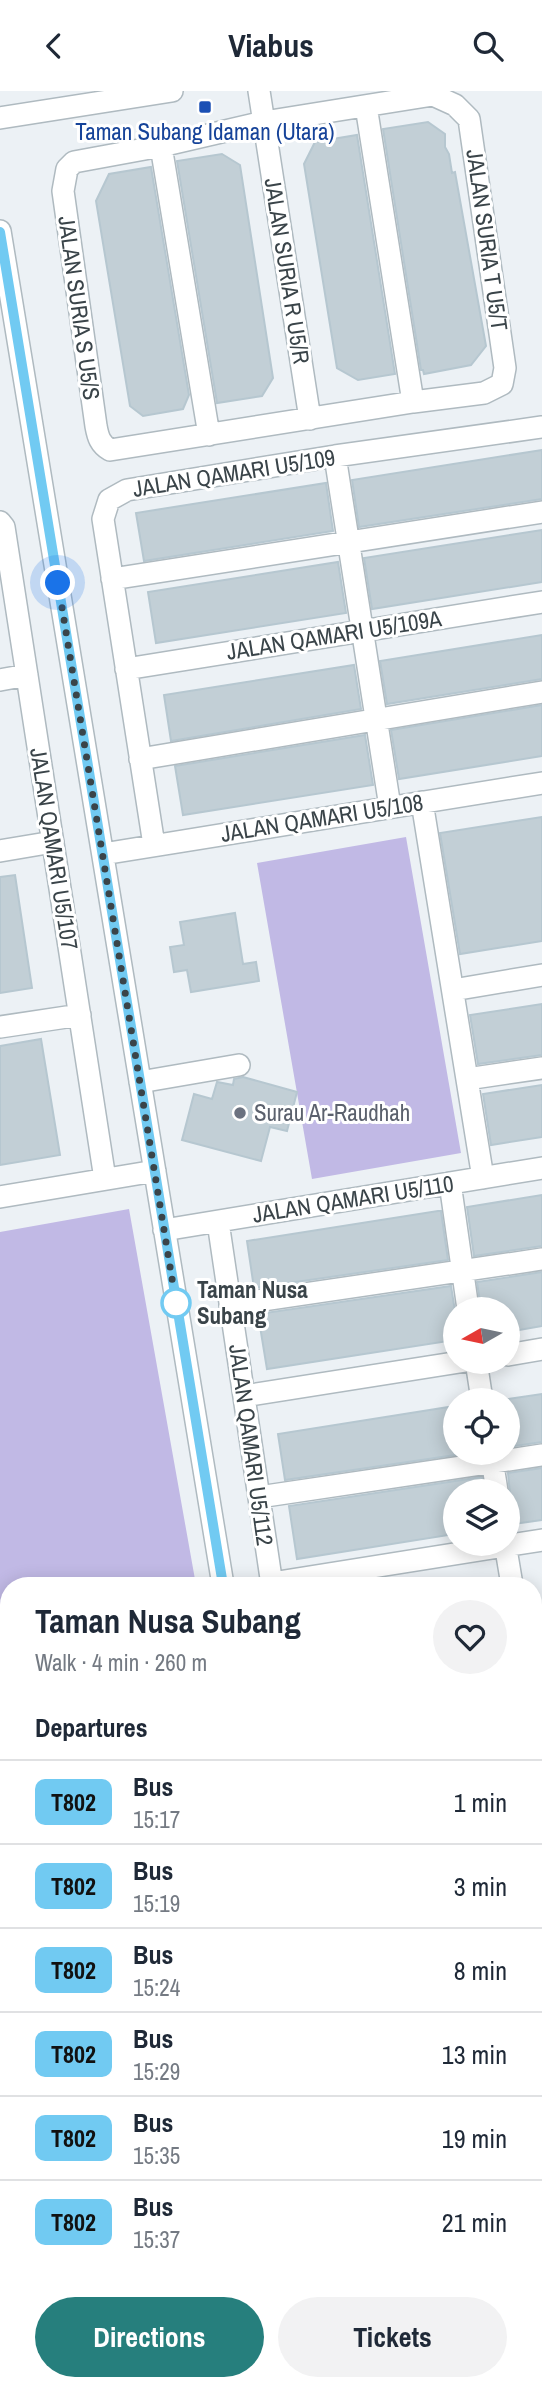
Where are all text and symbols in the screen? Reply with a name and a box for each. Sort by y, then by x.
text: Viabus [228,24,314,67]
icon: back [35,27,73,65]
icon: search [469,27,507,65]
marker: Taman Subang Idaman (Utara) [197,99,213,115]
place label: Taman Subang Idaman (Utara) [75,116,335,147]
street label: JALAN SURIA T U5/T [459,147,516,333]
street label: JALAN SURIA R U5/R [258,176,318,366]
street label: JALAN SURIA S U5/S [51,214,108,402]
street label: JALAN QAMARI U5/109 [131,441,337,504]
your location [40,565,75,600]
street label: JALAN QAMARI U5/109A [224,602,444,667]
street label: JALAN QAMARI U5/107 [23,746,86,952]
street label: JALAN QAMARI U5/108 [219,786,425,849]
place label: Surau Ar-Raudhah [254,1097,410,1128]
marker: Surau Ar-Raudhah [232,1105,248,1121]
street label: JALAN QAMARI U5/110 [250,1167,456,1230]
place label: Taman Nusa Subang [197,1274,308,1331]
marker: Taman Nusa Subang [161,1288,191,1318]
north arrow [443,1297,520,1374]
map controls [443,1297,520,1556]
street label: JALAN QAMARI U5/112 [222,1342,281,1548]
button: locate [443,1388,520,1465]
button: layers [443,1479,520,1556]
text: Taman Nusa Subang [35,1599,301,1643]
button: heart [433,1600,507,1674]
text: Walk · 4 min · 260 m [35,1647,207,1678]
text: Departures [35,1710,148,1745]
text: Bus [133,1769,173,1804]
text: 1 min [454,1785,507,1820]
text: T802 [51,1786,96,1818]
text: 15:17 [133,1804,180,1835]
text: Bus [133,1853,173,1888]
text: 3 min [454,1869,507,1904]
text: T802 [51,1870,96,1902]
text: 15:19 [133,1888,180,1919]
text: Bus [133,1937,173,1972]
text: 8 min [454,1953,507,1988]
text: T802 [51,1954,96,1986]
text: 15:24 [133,1972,180,2003]
text: Bus [133,2021,173,2056]
text: 13 min [442,2037,507,2072]
text: T802 [51,2038,96,2070]
text: 15:29 [133,2056,180,2087]
text: Bus [133,2105,173,2140]
text: 19 min [442,2121,507,2156]
text: T802 [51,2122,96,2154]
text: 15:35 [133,2140,180,2171]
text: Bus [133,2189,173,2224]
text: 21 min [442,2205,507,2240]
text: T802 [51,2206,96,2238]
text: 15:37 [133,2224,180,2255]
button: Directions [35,2297,264,2377]
button: Tickets [278,2297,507,2377]

